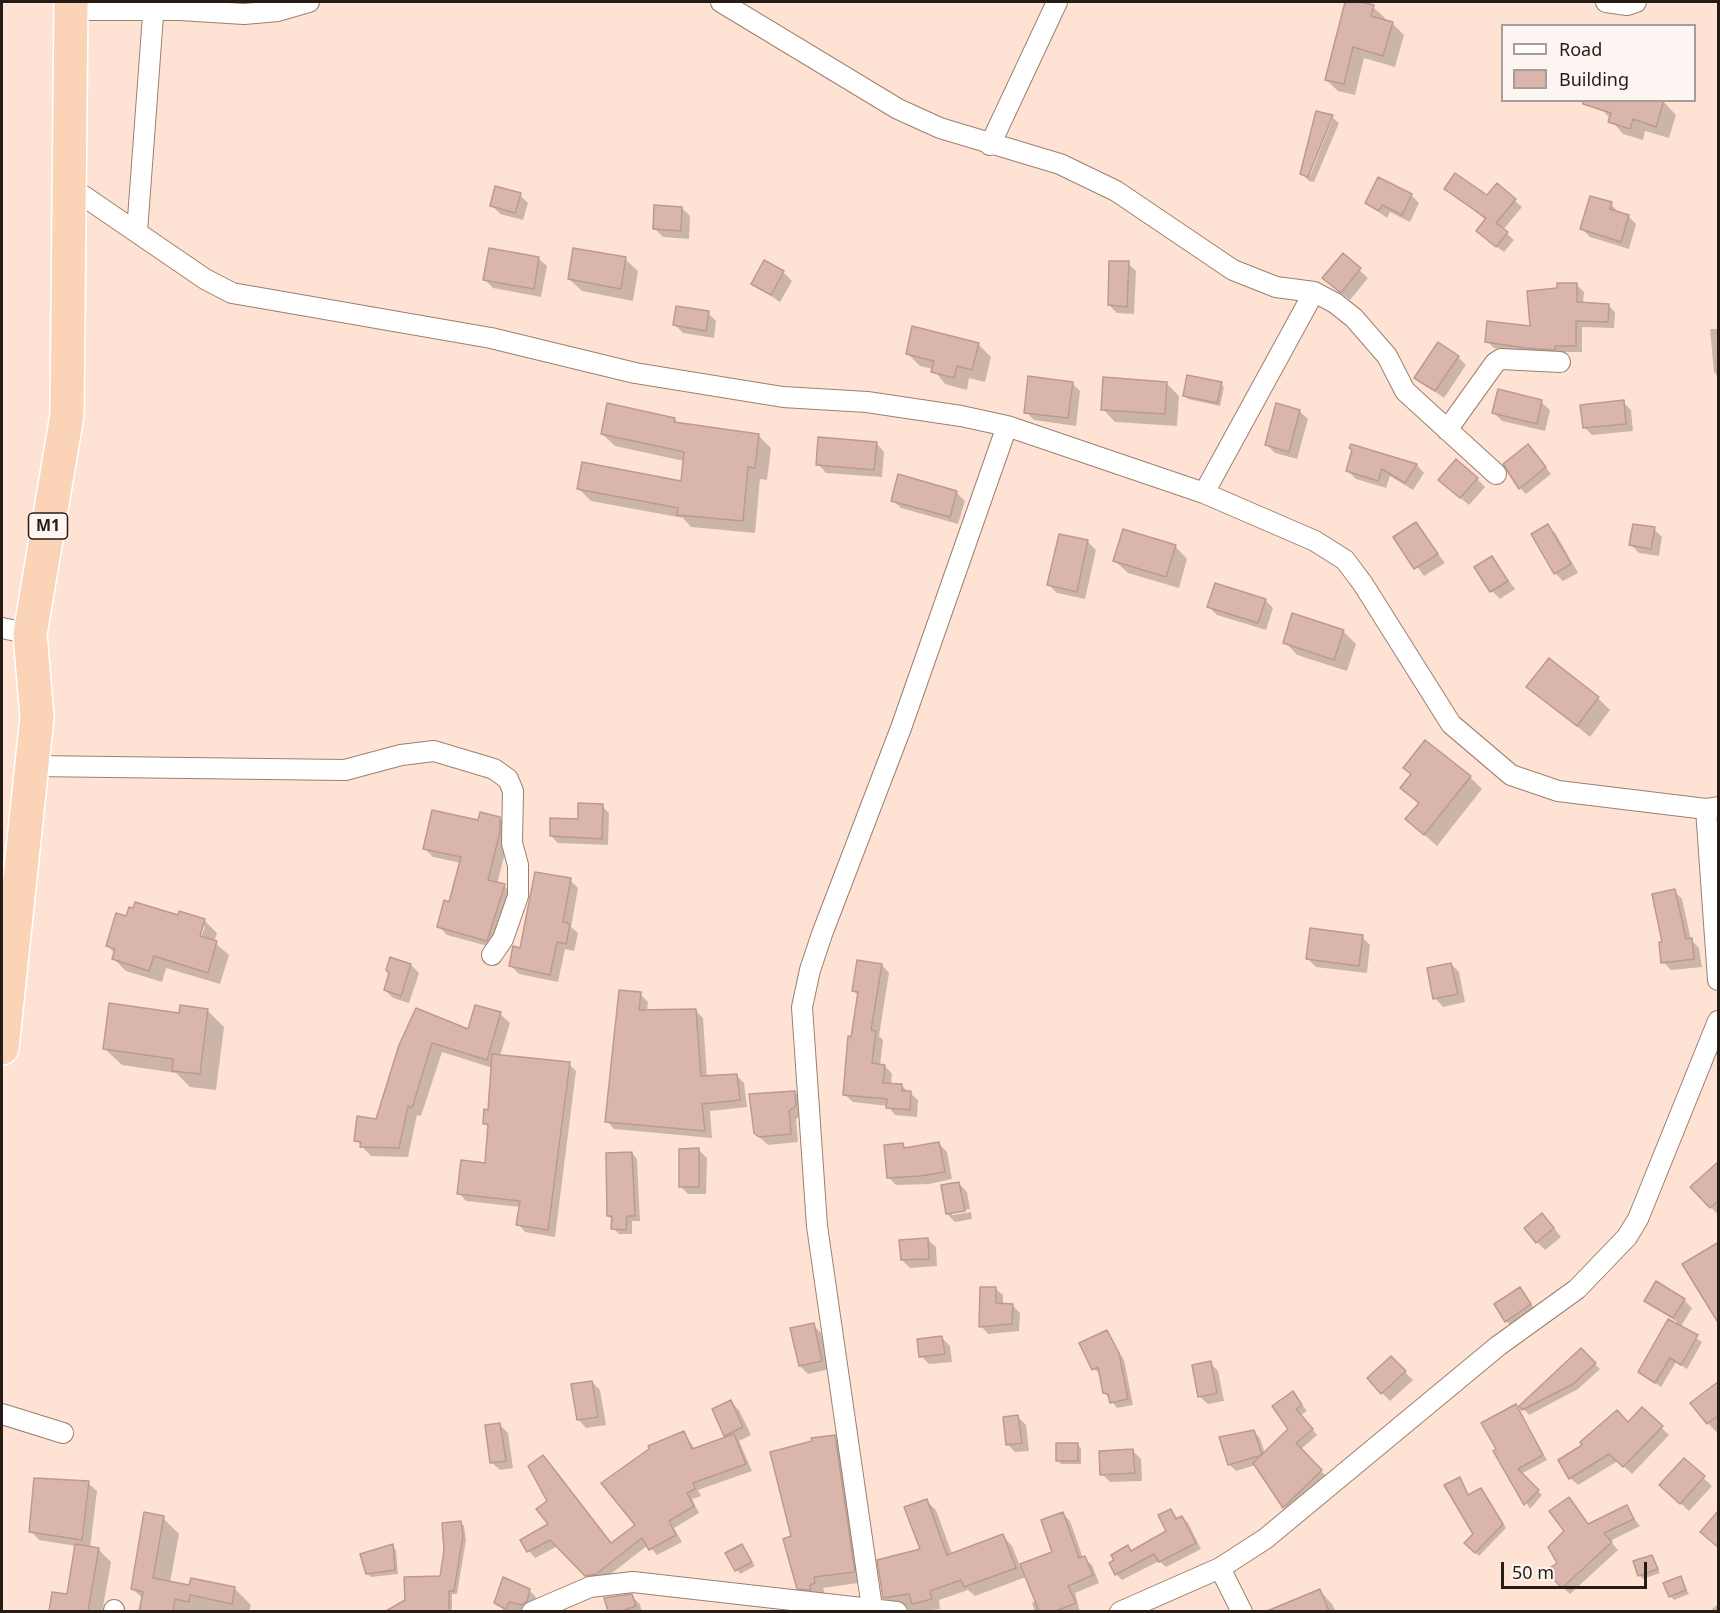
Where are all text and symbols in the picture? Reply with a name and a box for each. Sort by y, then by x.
legend [1501,24,1696,102]
text: Road [1559,37,1602,61]
text: Building [1559,67,1629,91]
road number: M1 [28,513,68,539]
scale bar [1504,1550,1650,1588]
text: 50 m [1512,1560,1554,1584]

